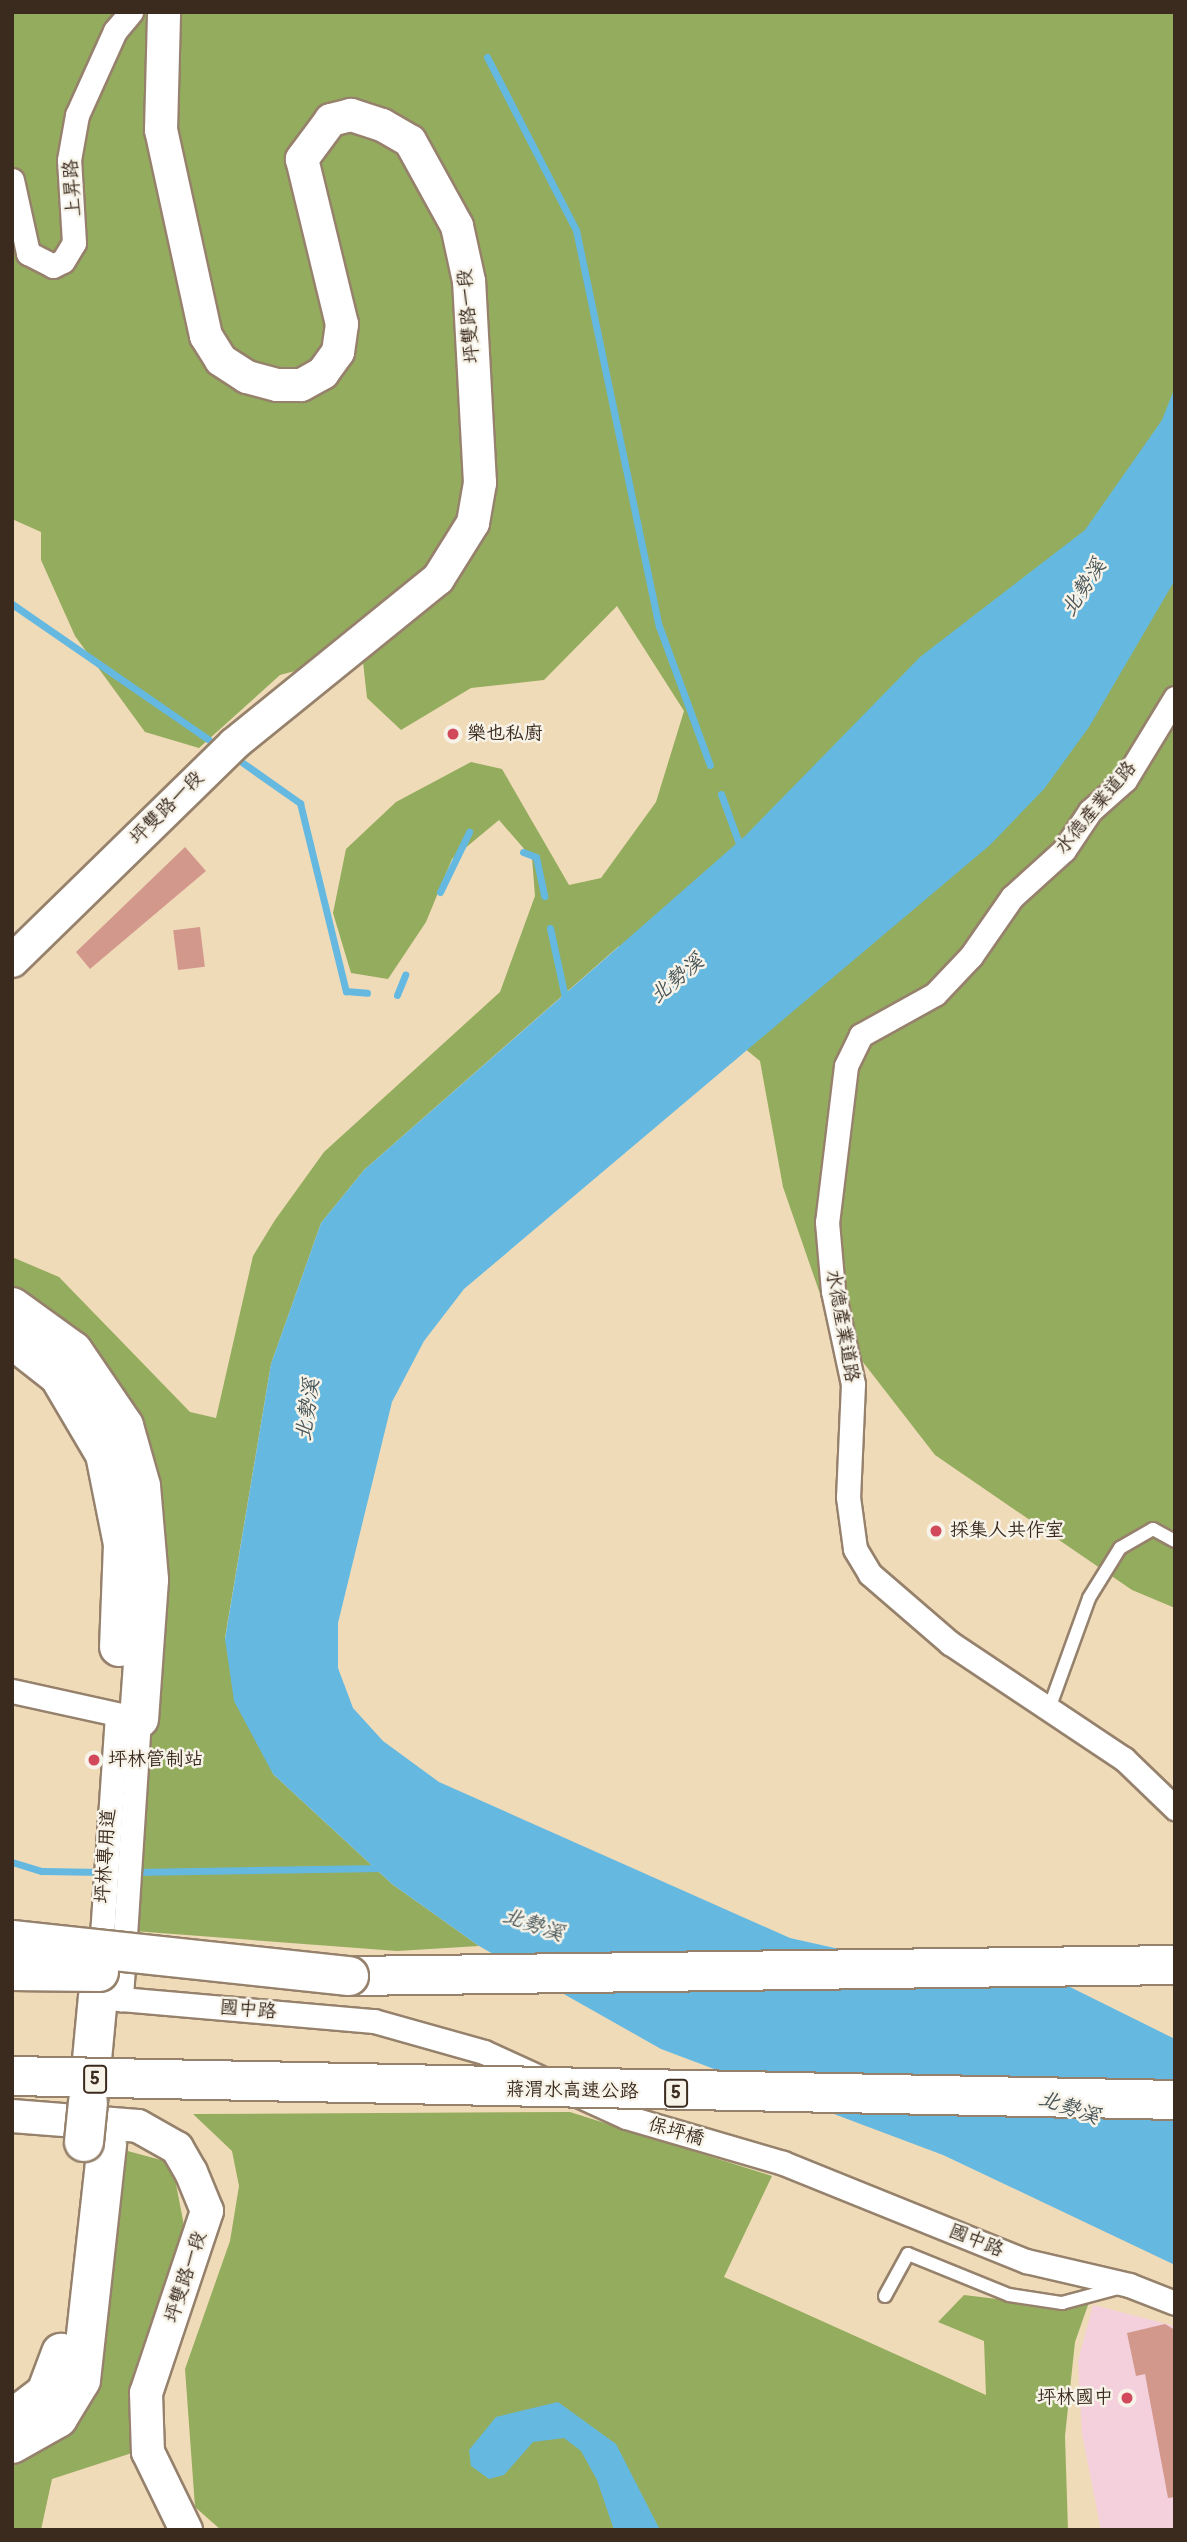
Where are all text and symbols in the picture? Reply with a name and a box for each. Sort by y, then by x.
street label: 上昇路 [60,159,86,217]
street label: 坪雙路一段 [454,268,484,364]
water label: 北勢溪 [1056,555,1112,621]
place label: 樂也私廚 [467,723,543,745]
marker: 樂也私廚 [445,726,461,742]
street label: 水德產業道路 [1051,757,1141,859]
street label: 坪雙路一段 [125,766,209,850]
water label: 北勢溪 [645,949,709,1009]
street label: 水德產業道路 [821,1268,863,1384]
water label: 北勢溪 [291,1377,325,1443]
place label: 採集人共作室 [950,1520,1064,1542]
marker: 採集人共作室 [928,1523,944,1539]
place label: 坪林管制站 [108,1749,203,1771]
marker: 坪林管制站 [86,1752,102,1768]
street label: 坪林專用道 [91,1808,121,1904]
water label: 北勢溪 [499,1903,567,1947]
street label: 國中路 [219,1996,277,2024]
road number: 5 [83,2064,107,2094]
street label: 蔣渭水高速公路 [505,2078,639,2104]
road number: 5 [664,2078,688,2108]
water label: 北勢溪 [1035,2086,1103,2130]
street label: 保坪橋 [645,2113,707,2151]
street label: 國中路 [945,2220,1007,2262]
street label: 坪雙路一段 [160,2228,212,2326]
place label: 坪林國中 [1037,2387,1113,2409]
marker: 坪林國中 [1119,2390,1135,2406]

